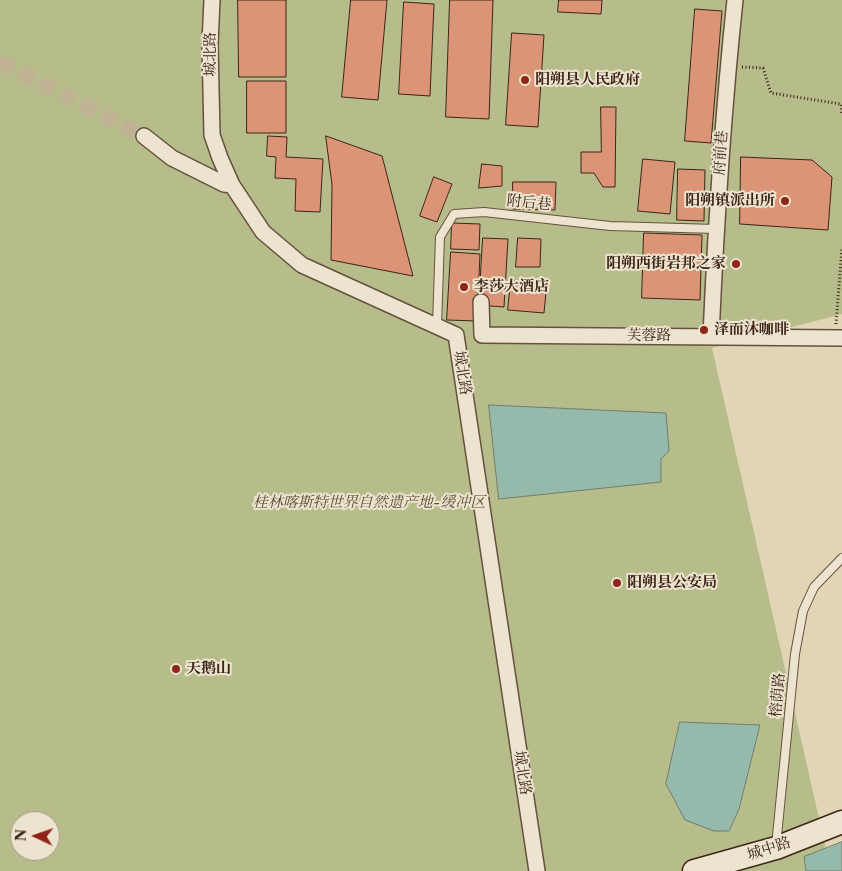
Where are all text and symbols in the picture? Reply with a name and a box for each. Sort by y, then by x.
street label: 城北路 [202,32,220,76]
place label: 阳朔县人民政府 [535,71,640,89]
marker: 阳朔县人民政府 [519,74,531,86]
street label: 府前巷 [710,130,732,176]
street label: 附后巷 [506,192,552,214]
place label: 阳朔镇派出所 [685,192,775,210]
marker: 阳朔镇派出所 [779,195,791,207]
place label: 阳朔西街岩邦之家 [606,255,726,273]
marker: 阳朔西街岩邦之家 [730,258,742,270]
place label: 李莎大酒店 [474,278,549,296]
marker: 李莎大酒店 [458,281,470,293]
place label: 泽而沐咖啡 [714,321,789,339]
marker: 泽而沐咖啡 [698,324,710,336]
street label: 芙蓉路 [627,327,671,345]
street label: 城北路 [450,349,474,397]
park label: 桂林喀斯特世界自然遗产地-缓冲区 [253,494,485,512]
place label: 阳朔县公安局 [627,574,717,592]
marker: 阳朔县公安局 [611,577,623,589]
place label: 天鹅山 [186,660,231,678]
marker: 天鹅山 [170,663,182,675]
street label: 榕荫路 [767,672,789,718]
street label: 城北路 [510,749,534,797]
north arrow [10,811,60,861]
text: N [12,829,30,842]
street label: 城中路 [745,833,793,865]

